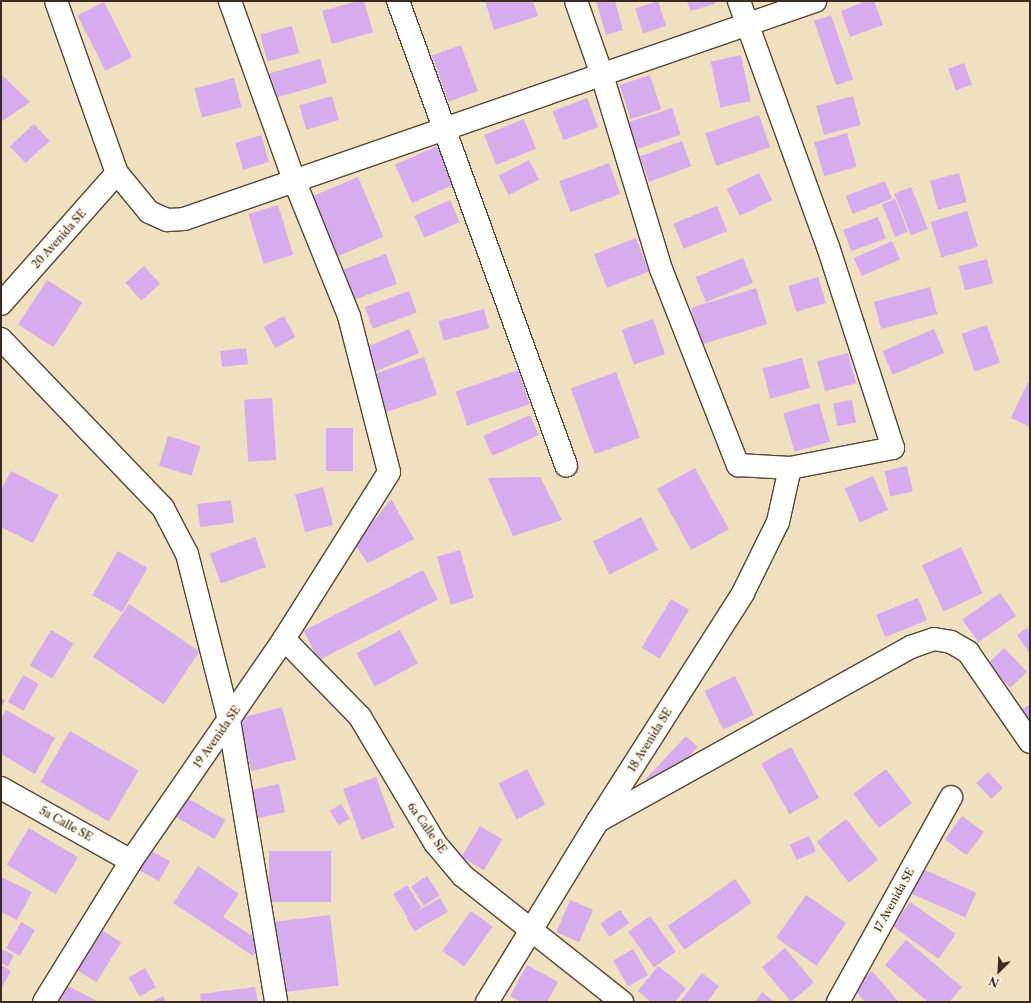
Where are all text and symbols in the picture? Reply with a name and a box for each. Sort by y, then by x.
street label: 20 Avenida SE [29,207,89,271]
street label: 19 Avenida SE [191,703,243,771]
street label: 18 Avenida SE [625,705,675,775]
street label: 6a Calle SE [405,800,449,856]
street label: 5a Calle SE [37,804,95,844]
street label: 17 Avenida SE [871,865,917,935]
north arrow [979,951,1019,991]
text: N [987,974,1001,990]

